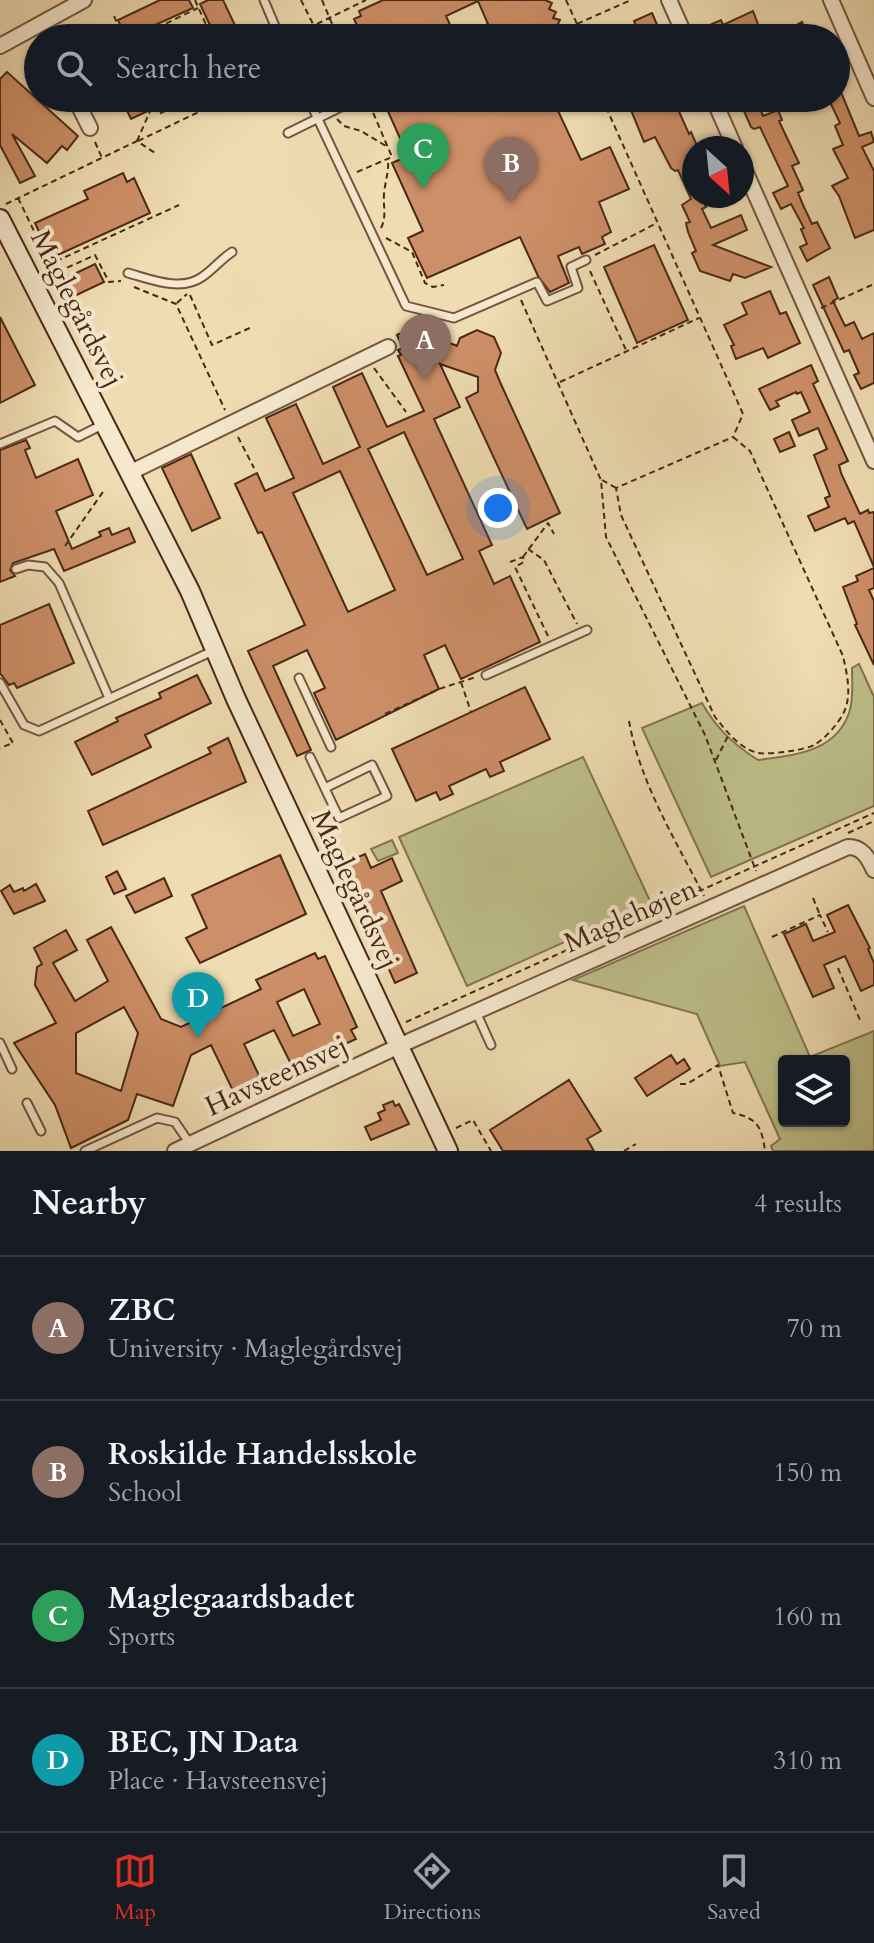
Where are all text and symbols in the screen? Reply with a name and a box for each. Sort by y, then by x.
search box [24,24,850,112]
icon: search [52,46,96,90]
text: Search here [116,48,261,89]
pin: C [397,123,449,189]
north arrow [682,136,754,208]
pin: B [485,137,537,203]
street label: Maglegårdsvej [21,224,133,393]
pin: A [399,314,451,380]
your location [478,488,518,528]
street label: Maglegårdsvej [302,804,408,975]
street label: Maglehøjen [558,870,703,962]
pin: D [172,972,224,1038]
street label: Havsteensvej [199,1026,354,1126]
map controls [778,1055,850,1127]
button: layers [778,1055,850,1127]
text: Nearby [32,1180,147,1226]
text: 4 results [754,1186,842,1221]
text: ZBC [108,1290,176,1331]
text: A [48,1311,68,1346]
text: 70 m [786,1311,842,1346]
text: University · Maglegårdsvej [108,1331,403,1366]
text: Roskilde Handelsskole [108,1434,417,1475]
text: B [49,1455,67,1490]
text: 150 m [773,1455,842,1490]
text: School [108,1475,182,1510]
text: Maglegaardsbadet [108,1578,354,1619]
text: C [48,1599,68,1634]
text: 160 m [773,1599,842,1634]
text: Sports [108,1619,175,1654]
text: BEC, JN Data [108,1722,299,1763]
text: D [47,1743,69,1778]
text: 310 m [773,1743,842,1778]
text: Place · Havsteensvej [108,1763,328,1798]
tab: Map [113,1849,157,1927]
tab: Directions [384,1849,481,1927]
tab: Saved [707,1849,761,1927]

